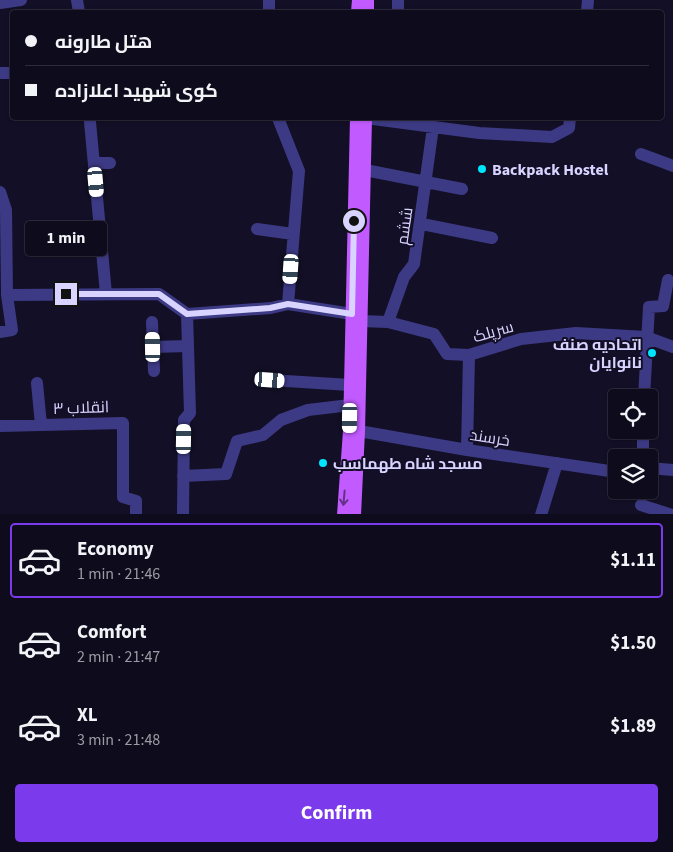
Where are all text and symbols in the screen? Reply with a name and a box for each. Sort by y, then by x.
text: هتل طارونه [55,29,152,56]
text: کوی شهید اعلازاده [55,78,218,105]
place label: Backpack Hostel [492,159,609,181]
marker: Backpack Hostel [476,163,488,175]
car [87,166,104,198]
street label: ششم [391,206,418,246]
route start [343,210,365,232]
callout: 1 min [25,222,107,256]
text: 1 min [47,227,85,249]
car [282,254,299,284]
route end [55,283,77,305]
street label: سرپلک [470,316,516,348]
car [145,332,160,362]
place label: اتحادیه صنف نانوایان [553,334,642,374]
marker: اتحادیه صنف نانوایان [646,347,658,359]
car [254,371,285,389]
map controls [608,389,658,499]
button: locate [608,389,658,439]
street label: انقلاب ۳ [53,396,110,420]
car [342,403,357,433]
car [176,424,191,454]
street label: خرسند [468,424,511,452]
button: layers [608,449,658,499]
place label: مسجد شاه طهماسب [333,453,483,475]
marker: مسجد شاه طهماسب [317,457,329,469]
one-way arrow [339,490,349,506]
text: Economy [77,536,154,563]
icon: car [17,538,62,583]
text: $1.11 [610,547,656,574]
text: 1 min · 21:46 [77,563,160,585]
text: Comfort [77,619,147,646]
icon: car [17,621,62,666]
text: $1.50 [610,630,656,657]
text: 2 min · 21:47 [77,646,160,668]
text: XL [77,702,98,729]
icon: car [17,704,62,749]
text: $1.89 [610,713,656,740]
text: 3 min · 21:48 [77,729,160,751]
button: Confirm [15,784,658,842]

